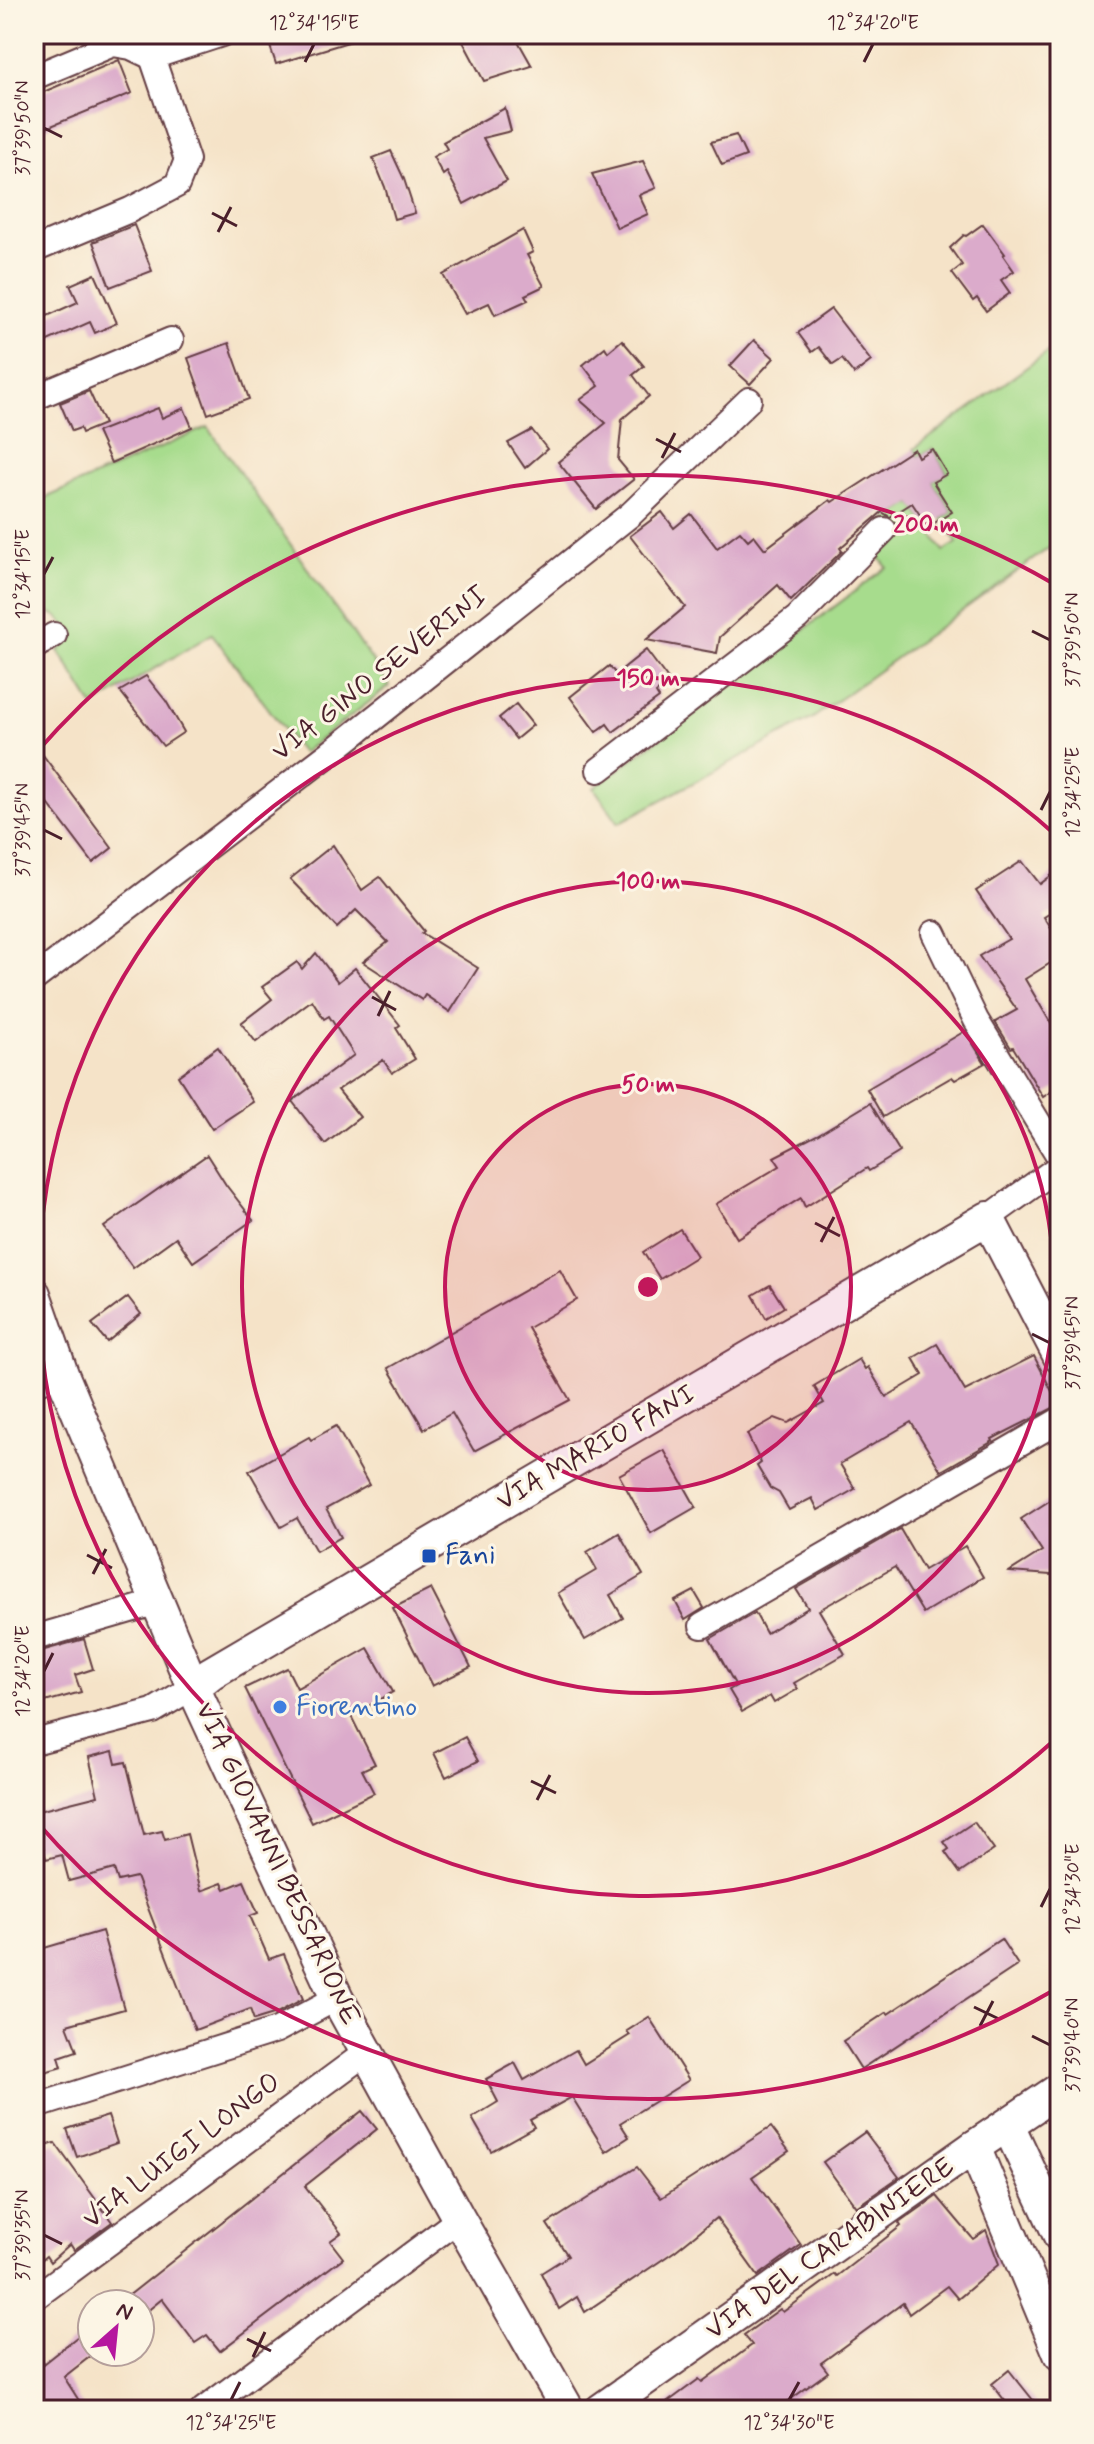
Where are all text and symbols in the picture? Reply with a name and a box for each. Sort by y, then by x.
text: 12°34'15"E [269,10,359,37]
text: 12°34'20"E [827,10,919,37]
text: 37°39'50"N [10,80,37,176]
text: 200 m [893,510,959,541]
text: 12°34'15"E [10,529,37,619]
street label: VIA GINO SEVERINI [264,578,496,770]
text: 37°39'50"N [1060,592,1087,688]
text: 150 m [616,664,680,695]
text: 12°34'25"E [1060,746,1087,838]
text: 37°39'45"N [10,783,37,877]
text: 100 m [616,867,680,898]
text: 50 m [621,1070,675,1101]
centre of rings [634,1273,662,1301]
text: 37°39'45"N [1060,1296,1087,1390]
street label: VIA MARIO FANI [490,1376,702,1520]
place label: Fani [445,1538,495,1575]
marker: Fani [420,1547,438,1565]
text: 12°34'20"E [10,1625,37,1717]
place label: Fiorentino [296,1689,417,1726]
street label: VIA GIOVANNI BESSARIONE [186,1696,368,2032]
marker: Fiorentino [271,1698,289,1716]
text: 12°34'30"E [1060,1843,1087,1935]
text: 37°39'40"N [1060,1998,1087,2092]
street label: VIA LUIGI LONGO [75,2064,289,2238]
street label: VIA DEL CARABINIERE [698,2149,962,2349]
text: 37°39'35"N [10,2189,37,2281]
north arrow [76,2288,156,2368]
text: N [111,2296,137,2328]
text: 12°34'25"E [185,2410,277,2437]
text: 12°34'30"E [743,2410,835,2437]

